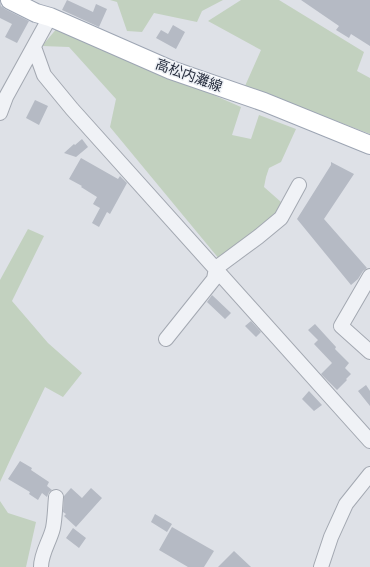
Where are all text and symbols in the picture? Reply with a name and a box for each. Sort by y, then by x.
street label: 高松内灘線 [153,55,225,94]

